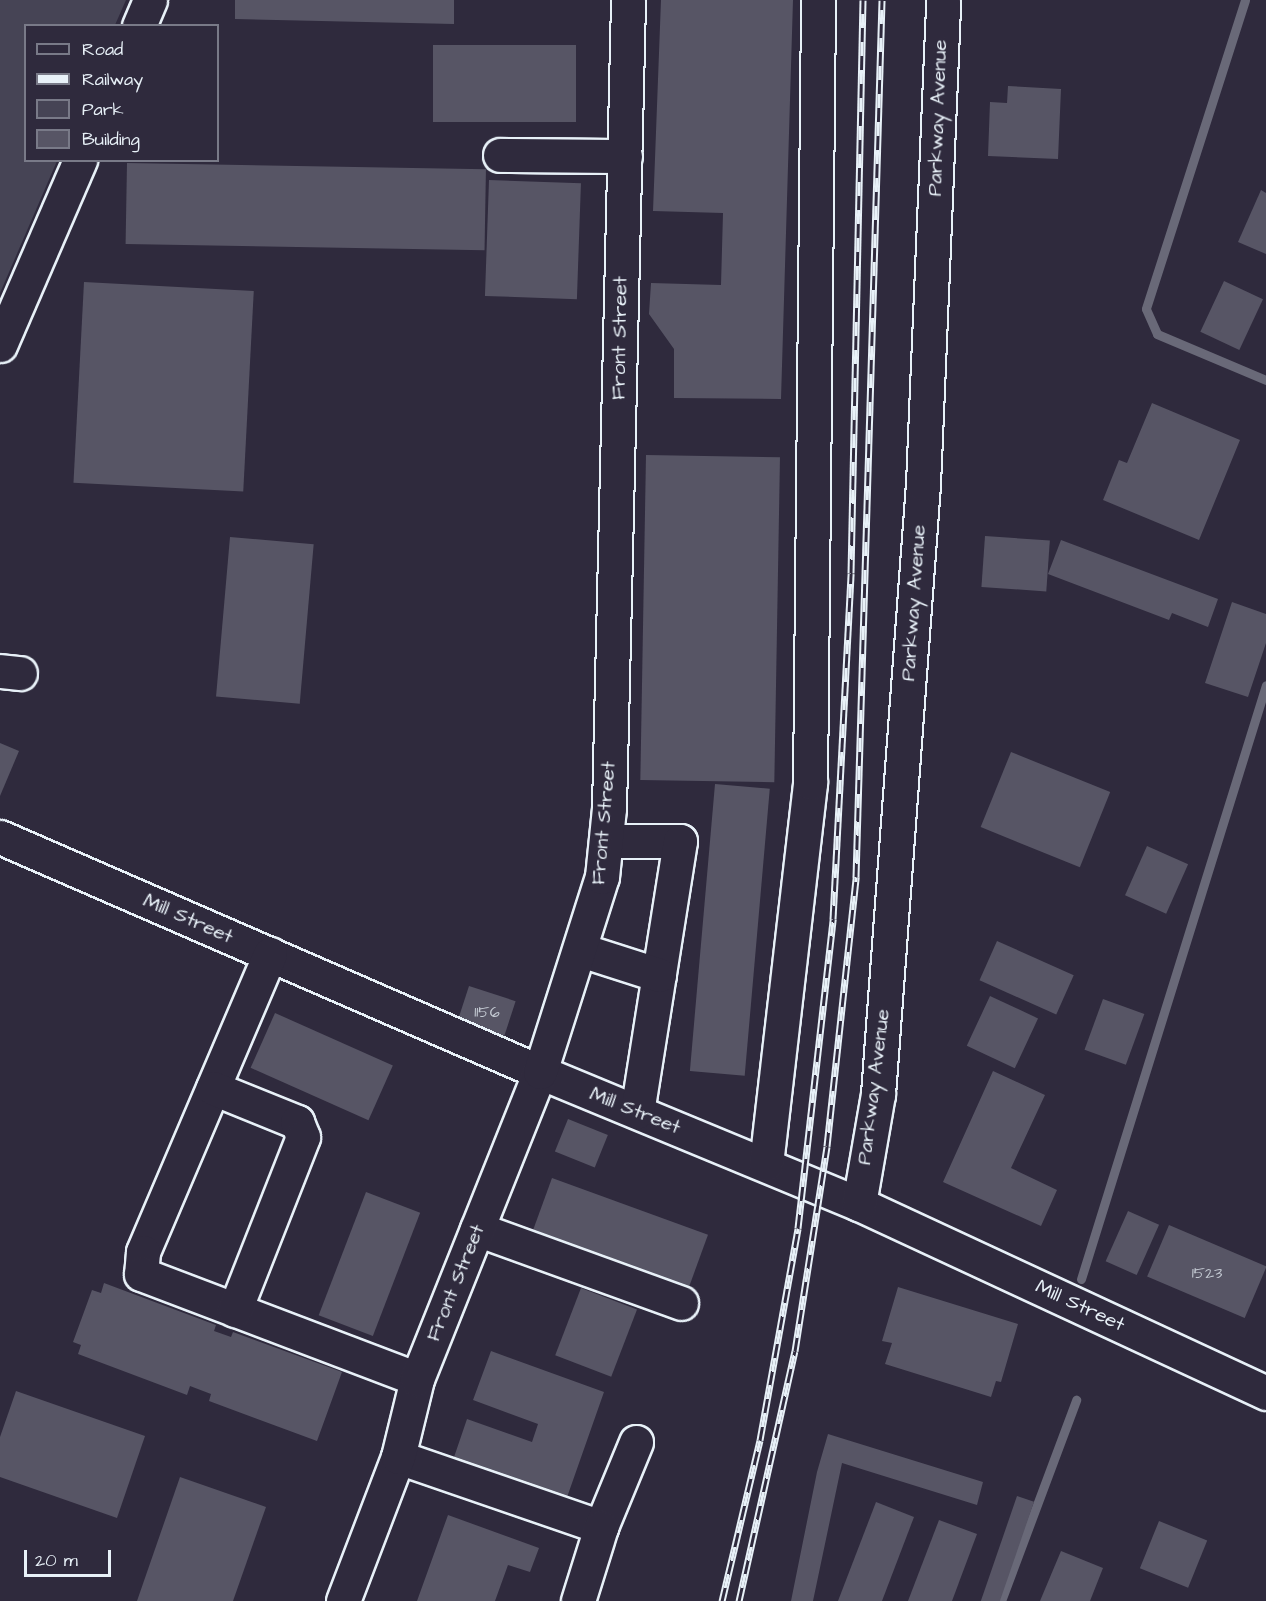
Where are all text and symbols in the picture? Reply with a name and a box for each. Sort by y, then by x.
legend [24,24,219,162]
text: Road [82,37,123,62]
street label: Parkway Avenue [923,39,953,197]
text: Railway [82,67,143,92]
text: Park [82,97,124,122]
text: Building [82,127,140,152]
street label: Front Street [607,276,633,400]
street label: Parkway Avenue [897,524,931,682]
street label: Front Street [587,760,621,886]
street label: Mill Street [139,889,237,949]
house number: 1156 [474,1002,500,1022]
street label: Parkway Avenue [853,1008,895,1166]
street label: Mill Street [586,1082,684,1140]
street label: Front Street [422,1221,490,1345]
house number: 1523 [1192,1263,1222,1283]
street label: Mill Street [1032,1275,1128,1337]
scale bar [27,1538,114,1576]
text: 20 m [35,1548,78,1573]

